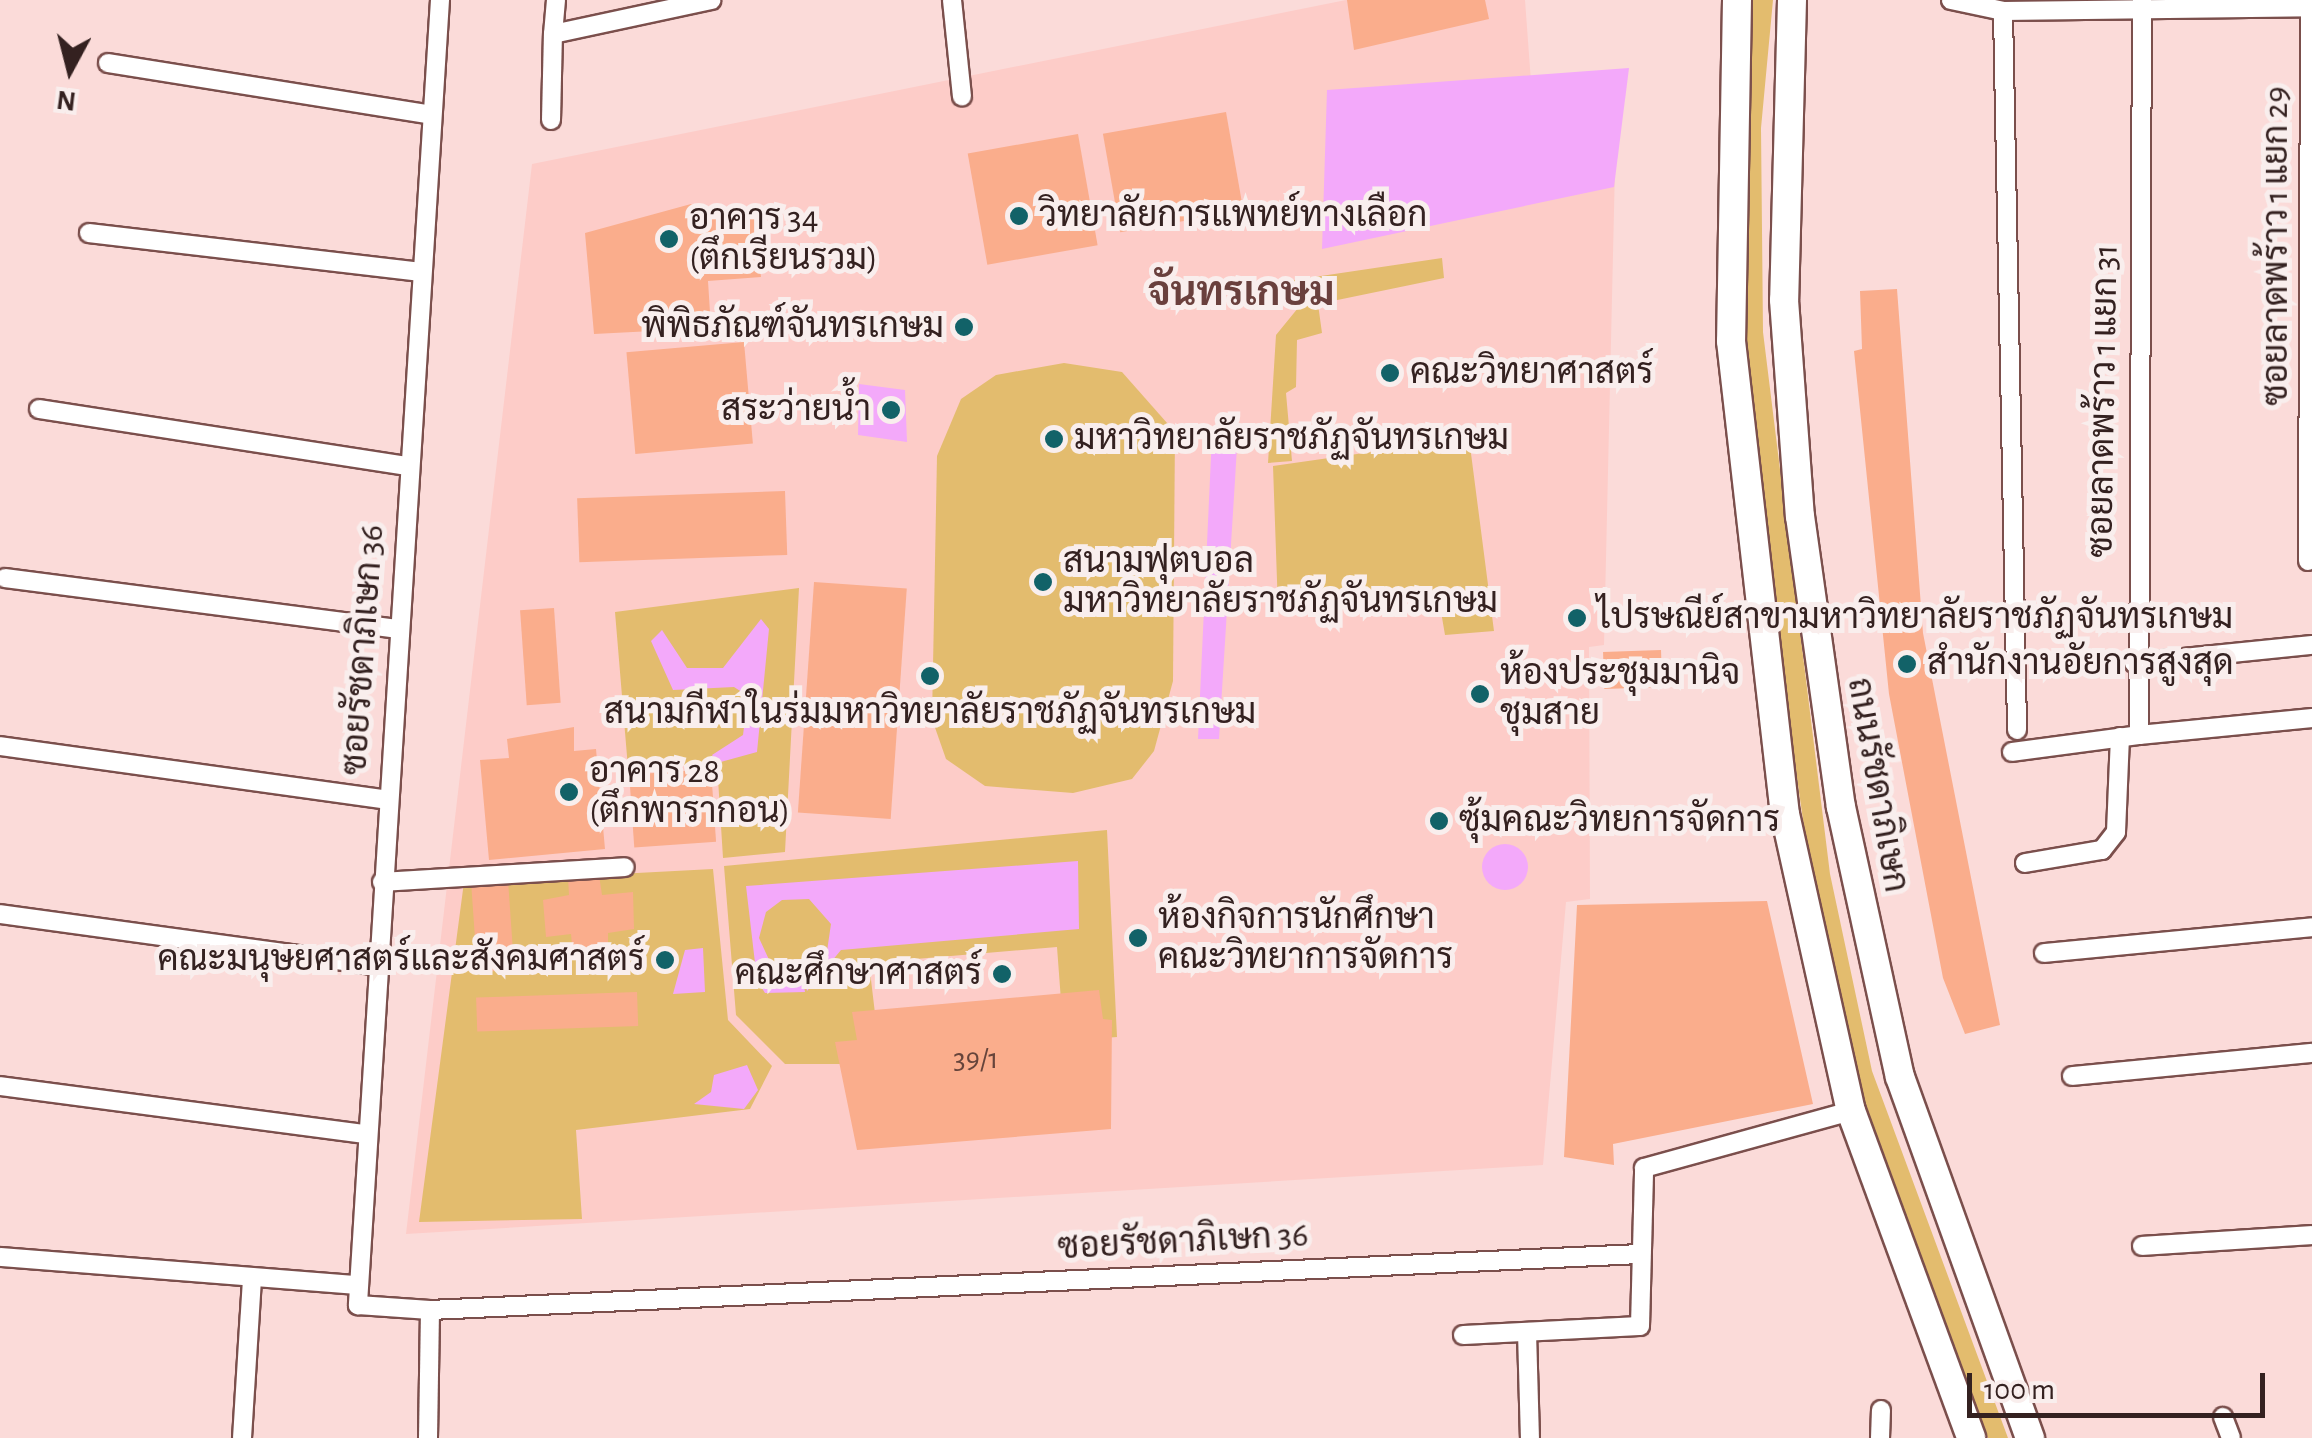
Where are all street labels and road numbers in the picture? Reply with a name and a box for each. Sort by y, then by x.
street label: ซอยลาดพร้าว 1 แยก 29 [2256,86,2298,406]
street label: ซอยลาดพร้าว 1 แยก 31 [2080,244,2128,558]
street label: ซอยรัชดาภิเษก 36 [334,523,394,777]
street label: ถนนรัชดาภิเษก [1837,674,1917,896]
street label: ซอยรัชดาภิเษก 36 [1057,1214,1309,1270]

